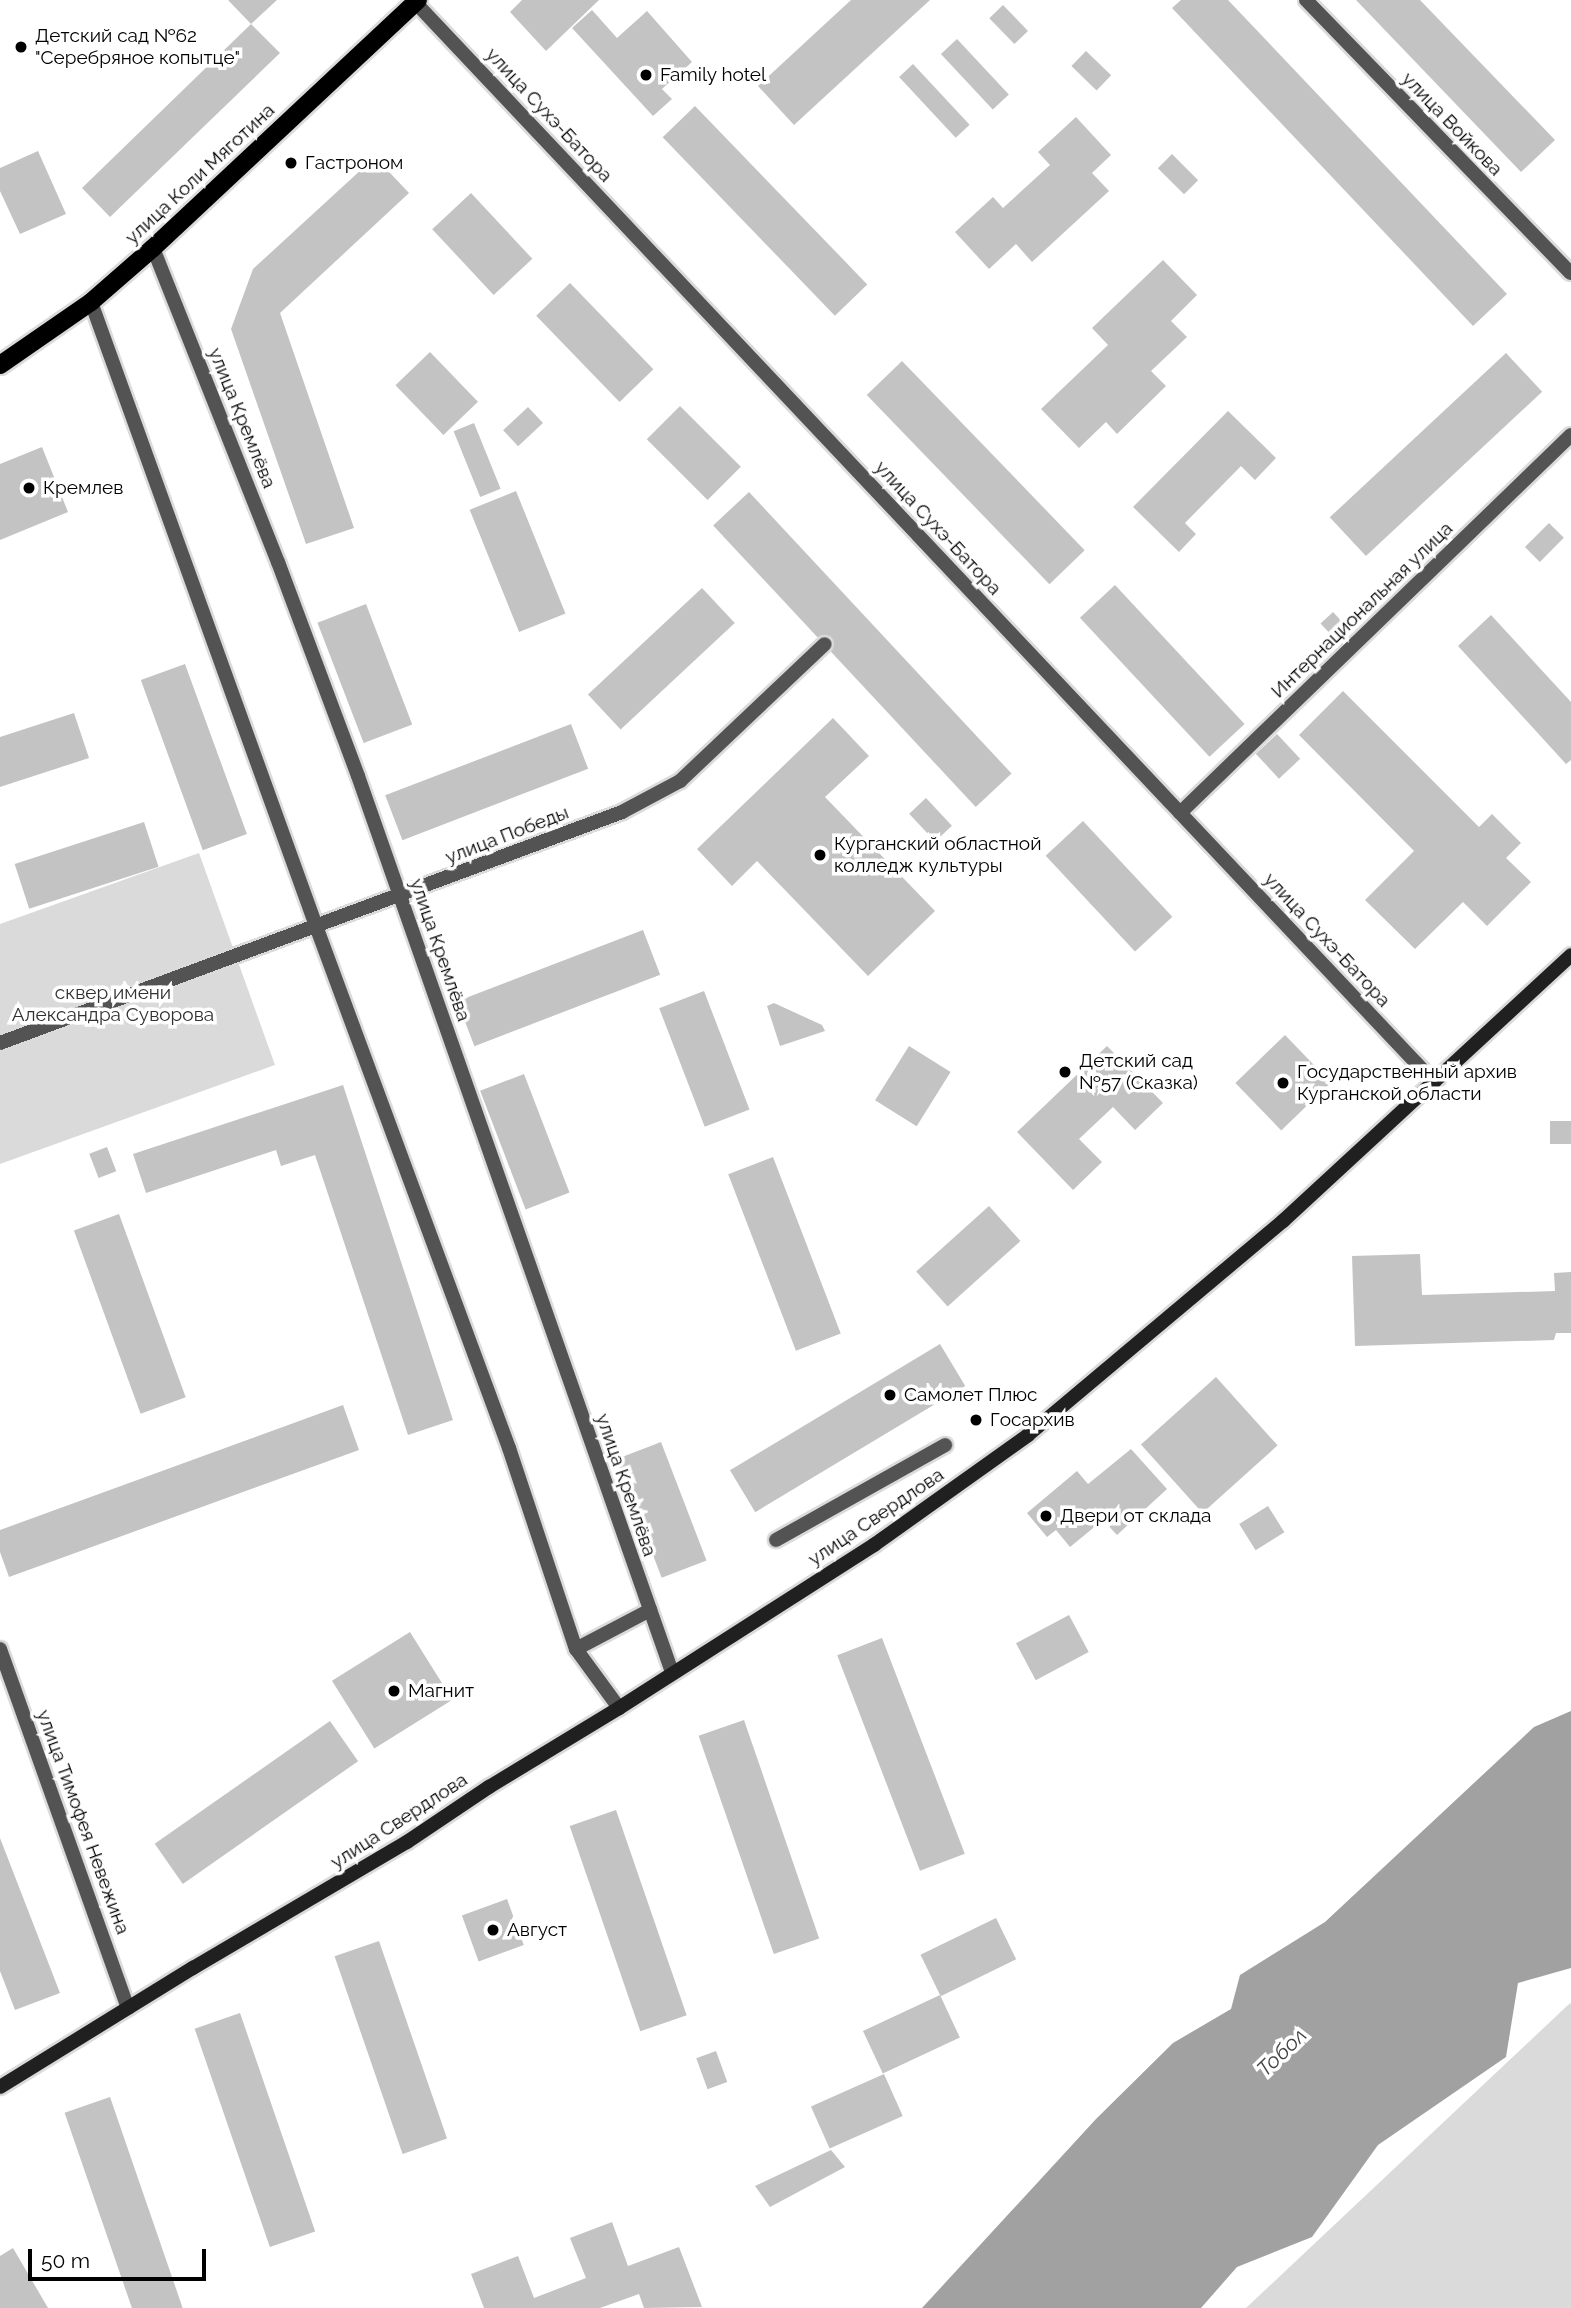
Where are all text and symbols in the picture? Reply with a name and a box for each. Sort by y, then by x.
place label: Детский сад №62 "Серебряное копытце" [35,25,240,69]
marker: Детский сад №62 "Серебряное копытце" [13,39,29,55]
street label: улица Сухэ-Батора [481,43,617,187]
place label: Family hotel [660,64,767,86]
marker: Family hotel [638,67,654,83]
street label: улица Войкова [1397,68,1507,180]
street label: улица Коли Мяготина [121,99,279,249]
place label: Гастроном [305,152,403,174]
marker: Гастроном [283,155,299,171]
street label: улица Кремлёва [203,345,281,491]
street label: улица Сухэ-Батора [870,456,1006,600]
place label: Кремлев [43,477,123,499]
marker: Кремлев [21,480,37,496]
street label: Интернациональная улица [1266,517,1458,703]
street label: улица Победы [442,801,572,869]
place label: Курганский областной колледж культуры [834,833,1041,877]
marker: Курганский областной колледж культуры [812,847,828,863]
street label: улица Сухэ-Батора [1259,868,1395,1012]
street label: улица Кремлёва [405,876,475,1024]
park label: сквер имени Александра Суворова [12,982,214,1026]
place label: Детский сад №57 (Сказка) [1079,1050,1198,1094]
place label: Государственный архив Курганской области [1297,1061,1517,1105]
marker: Детский сад №57 (Сказка) [1057,1064,1073,1080]
marker: Государственный архив Курганской области [1275,1075,1291,1091]
place label: Самолет Плюс [904,1384,1037,1406]
marker: Самолет Плюс [882,1387,898,1403]
place label: Госархив [990,1409,1075,1431]
street label: улица Кремлёва [591,1411,661,1559]
marker: Госархив [968,1412,984,1428]
street label: улица Свердлова [804,1463,948,1571]
place label: Двери от склада [1060,1505,1211,1527]
marker: Двери от склада [1038,1508,1054,1524]
place label: Магнит [408,1680,474,1702]
marker: Магнит [386,1683,402,1699]
street label: улица Тимофея Невежина [32,1706,134,1938]
street label: улица Свердлова [326,1768,472,1874]
place label: Август [507,1919,567,1941]
marker: Август [485,1922,501,1938]
water label: Тобол [1252,2022,1312,2082]
scale bar [32,2234,210,2278]
text: 50 m [41,2248,90,2273]

